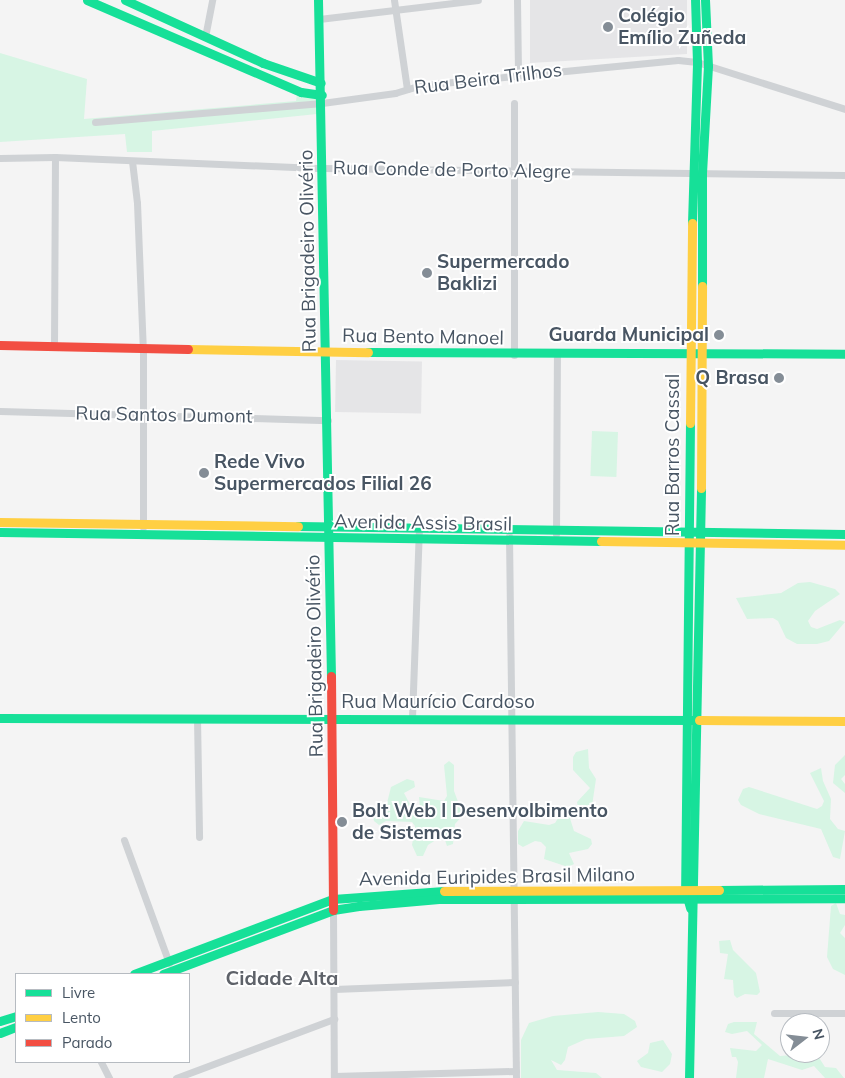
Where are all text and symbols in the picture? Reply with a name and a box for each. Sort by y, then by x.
place label: Colégio Emílio Zuñeda [618,5,746,49]
marker: Colégio Emílio Zuñeda [602,21,614,33]
street label: Rua Beira Trilhos [413,59,563,99]
street label: Rua Brigadeiro Olivério [295,149,321,353]
street label: Rua Conde de Porto Alegre [333,157,571,183]
place label: Supermercado Baklizi [437,251,569,295]
marker: Supermercado Baklizi [421,267,433,279]
street label: Rua Bento Manoel [342,324,504,350]
place label: Guarda Municipal [548,324,709,346]
marker: Guarda Municipal [713,329,725,341]
place label: Q Brasa [695,367,769,389]
marker: Q Brasa [773,372,785,384]
street label: Rua Barros Cassal [662,374,684,536]
street label: Rua Santos Dumont [75,402,253,428]
place label: Rede Vivo Supermercados Filial 26 [214,451,432,495]
marker: Rede Vivo Supermercados Filial 26 [198,467,210,479]
street label: Avenida Assis Brasil [334,510,512,536]
street label: Rua Brigadeiro Olivério [302,554,328,758]
street label: Rua Maurício Cardoso [341,691,535,713]
place label: Bolt Web l Desenvolbimento de Sistemas [352,800,608,844]
marker: Bolt Web l Desenvolbimento de Sistemas [336,816,348,828]
street label: Avenida Euripides Brasil Milano [359,863,635,891]
district label: Cidade Alta [226,965,338,989]
legend [15,973,190,1063]
text: Livre [62,983,95,1002]
text: Lento [62,1008,101,1027]
north arrow [780,1013,830,1063]
text: N [808,1027,829,1042]
text: Parado [62,1033,112,1052]

